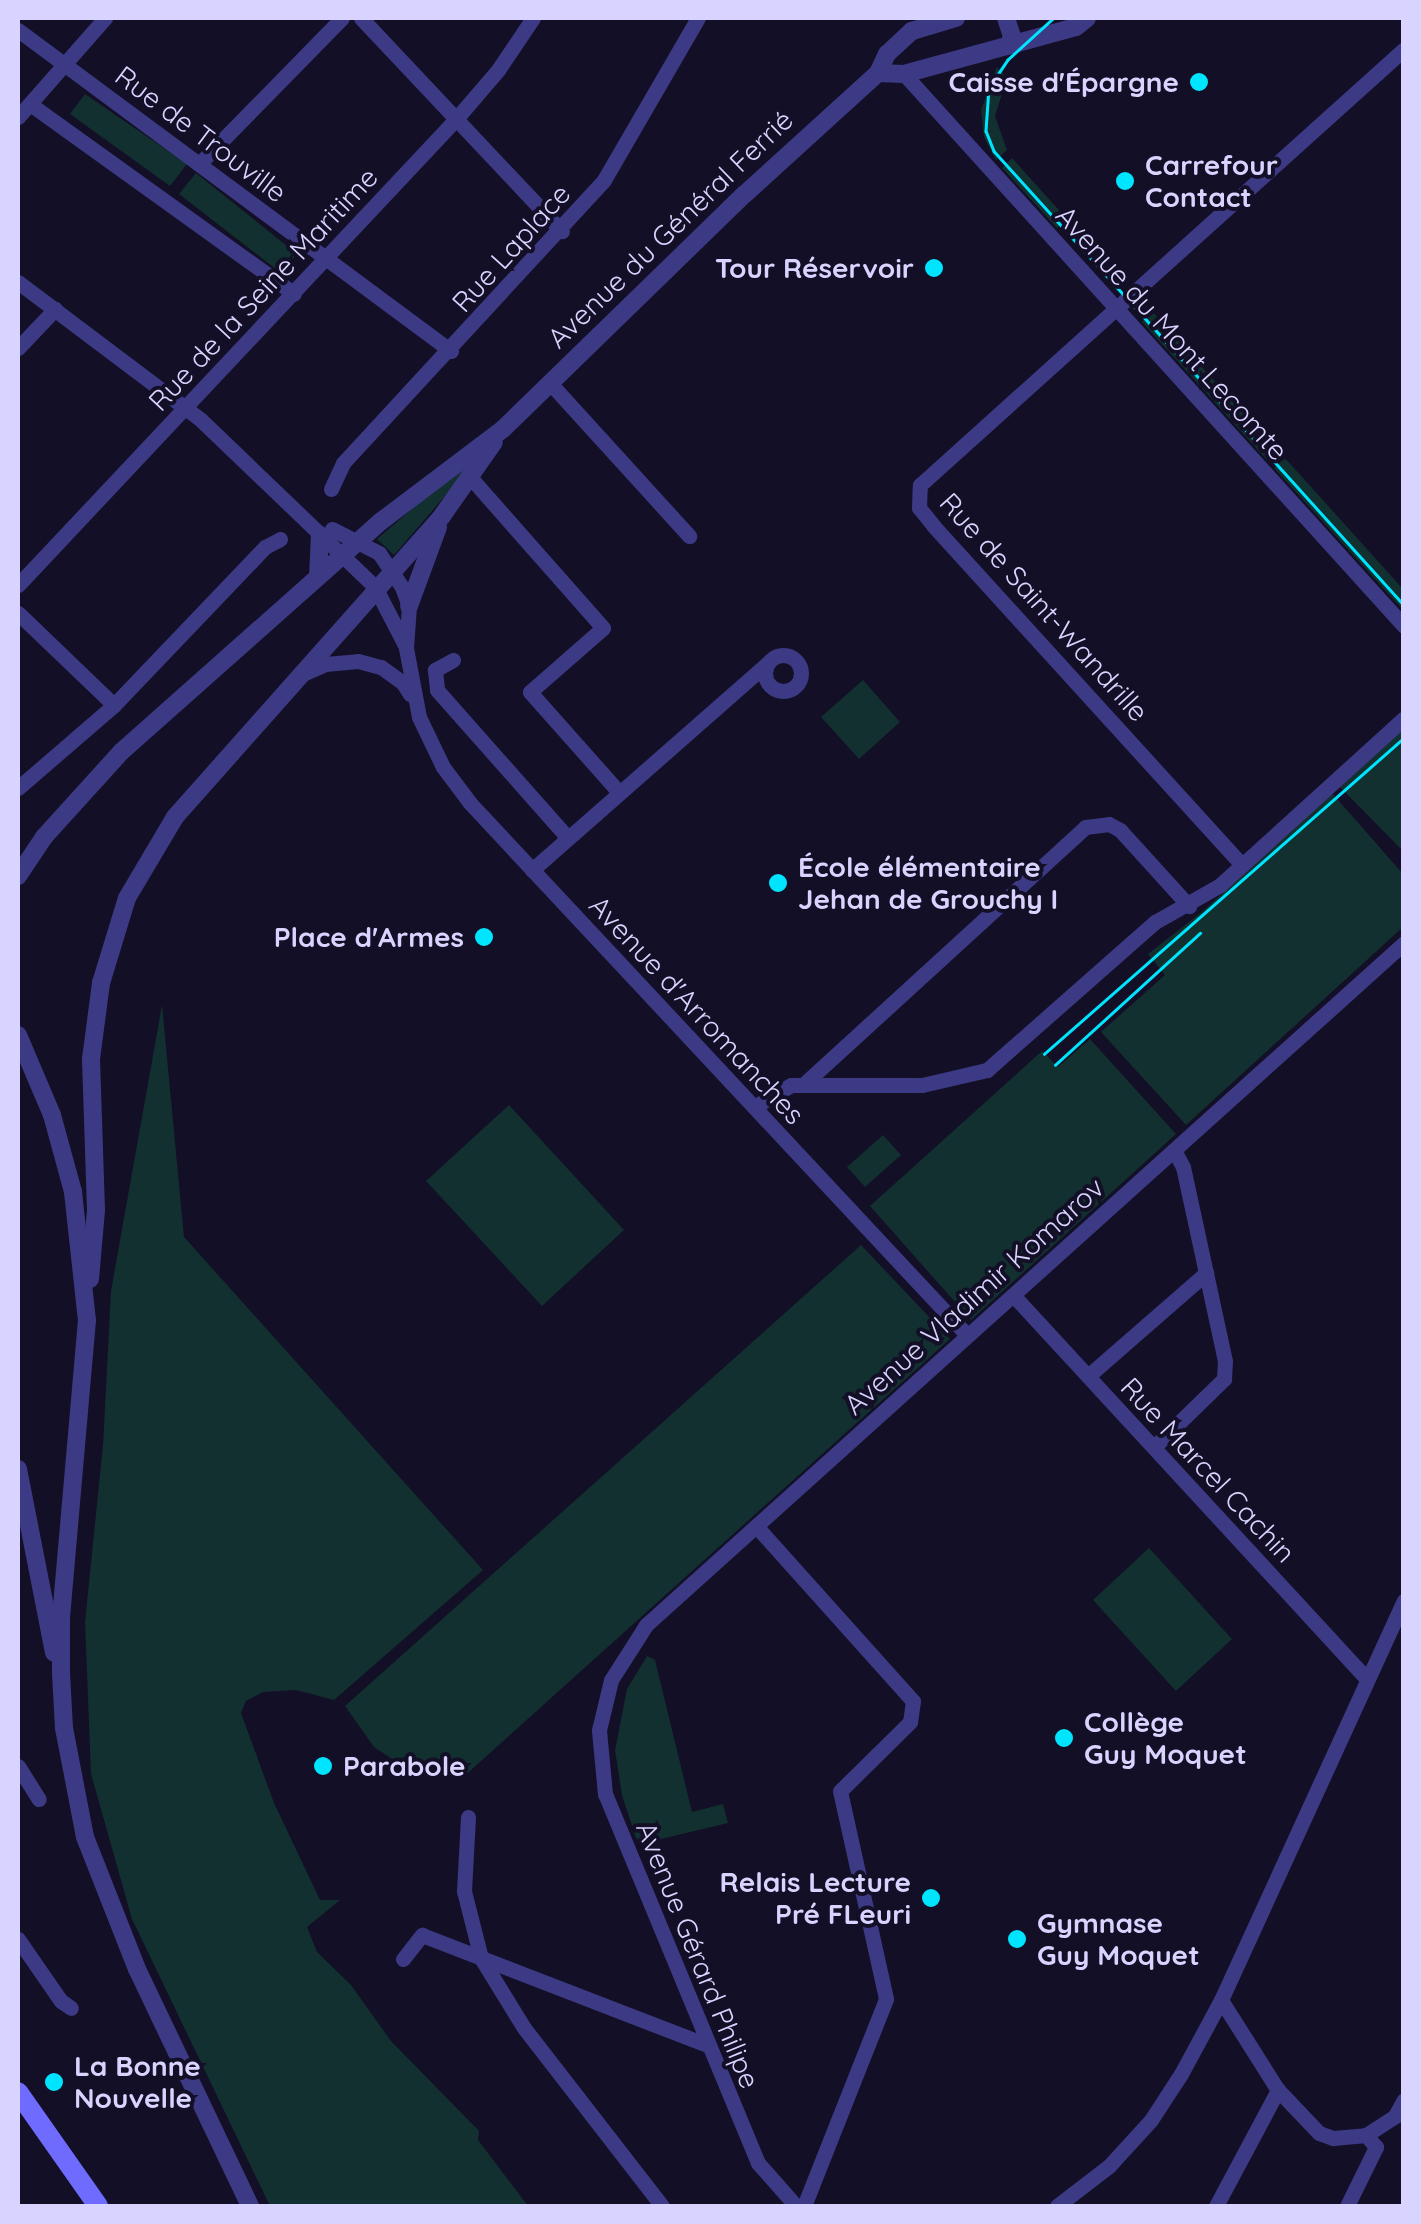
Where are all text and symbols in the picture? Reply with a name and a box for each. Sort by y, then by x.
street label: Rue de Trouville [109,59,293,209]
place label: Caisse d'Épargne [948,65,1179,99]
marker: Caisse d'Épargne [1188,71,1210,93]
street label: Avenue du Général Ferrié [540,103,800,355]
place label: Carrefour Contact [1145,148,1278,214]
street label: Rue de la Seine Maritime [141,160,385,418]
marker: Carrefour Contact [1114,170,1136,192]
street label: Rue Laplace [445,177,577,319]
street label: Avenue du Mont Lecomte [1049,199,1295,467]
place label: Tour Réservoir [715,251,914,285]
marker: Tour Réservoir [923,257,945,279]
street label: Rue de Saint-Wandrille [933,486,1155,728]
place label: École élémentaire Jehan de Grouchy I [798,850,1058,916]
marker: École élémentaire Jehan de Grouchy I [767,872,789,894]
street label: Avenue d'Arromanches [582,889,812,1131]
place label: Place d'Armes [274,920,464,954]
marker: Place d'Armes [473,926,495,948]
street label: Avenue Vladimir Komarov [837,1170,1111,1422]
street label: Rue Marcel Cachin [1114,1371,1302,1569]
place label: Collège Guy Moquet [1084,1705,1247,1771]
marker: Collège Guy Moquet [1053,1727,1075,1749]
place label: Parabole [343,1749,466,1783]
marker: Parabole [312,1755,334,1777]
street label: Avenue Gérard Philipe [629,1817,767,2093]
place label: Relais Lecture Pré FLeuri [720,1865,911,1931]
marker: Relais Lecture Pré FLeuri [920,1887,942,1909]
place label: Gymnase Guy Moquet [1037,1906,1200,1972]
marker: Gymnase Guy Moquet [1006,1928,1028,1950]
place label: La Bonne Nouvelle [74,2049,201,2115]
marker: La Bonne Nouvelle [43,2071,65,2093]

